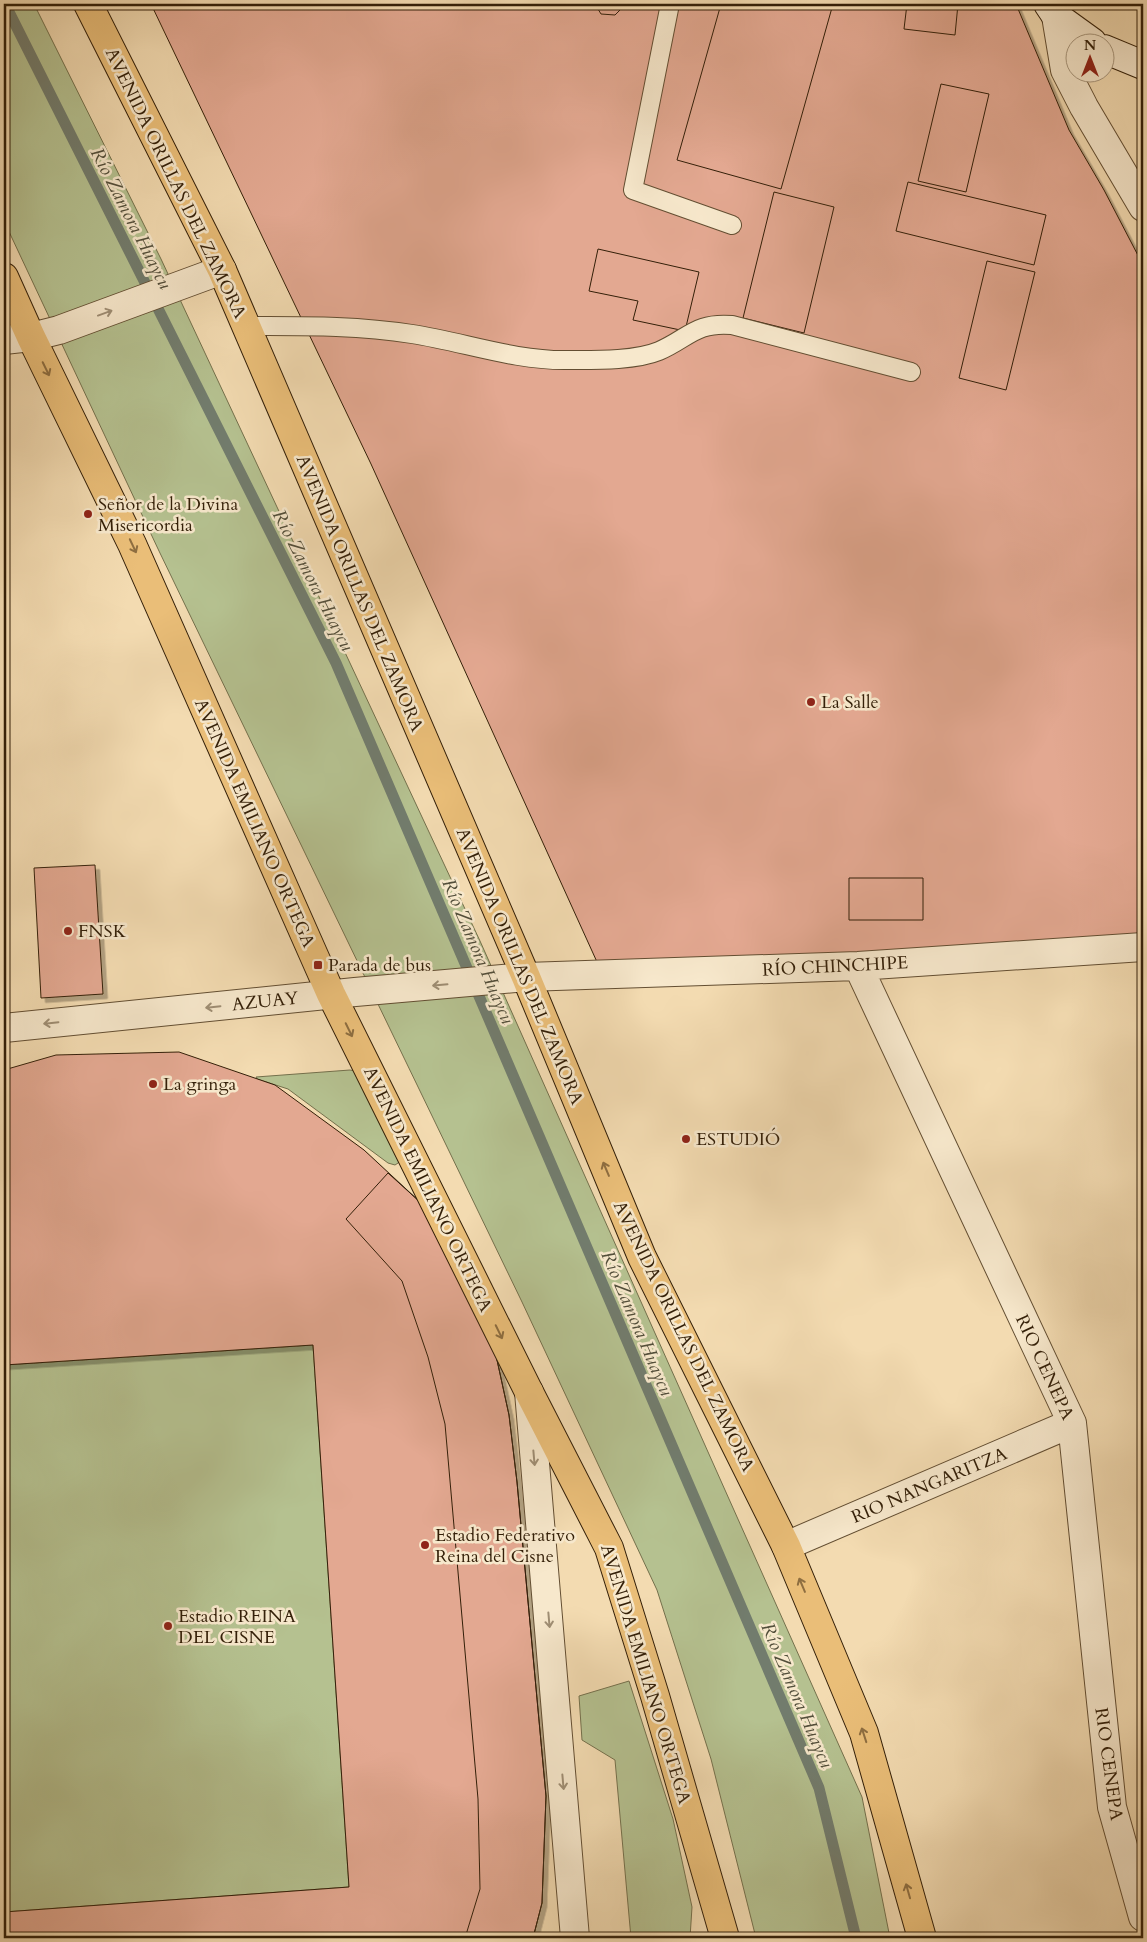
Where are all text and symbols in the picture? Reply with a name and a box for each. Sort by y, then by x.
north arrow [1064,32,1114,82]
text: N [1084,36,1096,55]
street label: AVENIDA ORILLAS DEL ZAMORA [99,44,252,323]
water label: Río Zamora Huaycu [84,143,178,294]
one-way arrow [97,308,112,317]
one-way arrow [42,361,51,376]
street label: AVENIDA ORILLAS DEL ZAMORA [290,451,429,736]
place label: Señor de la Divina Misericordia [98,492,238,538]
water label: Río Zamora Huaycu [266,505,360,656]
marker: Señor de la Divina Misericordia [82,508,94,520]
one-way arrow [128,538,138,553]
place label: La Salle [821,690,879,715]
street label: AVENIDA EMILIANO ORTEGA [188,695,321,952]
marker: La Salle [805,696,817,708]
street label: AVENIDA ORILLAS DEL ZAMORA [450,824,589,1109]
water label: Río Zamora Huaycu [436,875,521,1028]
place label: FNSK [78,919,127,944]
marker: FNSK [62,925,74,937]
street label: RÍO CHINCHIPE [761,950,909,983]
place label: Parada de bus [328,953,431,978]
marker: Parada de bus [312,959,324,971]
one-way arrow [432,980,448,989]
street label: AZUAY [231,986,300,1017]
one-way arrow [205,1002,221,1012]
one-way arrow [44,1019,60,1028]
one-way arrow [345,1022,354,1037]
street label: AVENIDA EMILIANO ORTEGA [357,1062,498,1316]
place label: La gringa [163,1072,237,1097]
marker: La gringa [147,1078,159,1090]
place label: ESTUDIÓ [696,1127,780,1152]
marker: ESTUDIÓ [680,1133,692,1145]
one-way arrow [600,1162,610,1177]
street label: AVENIDA ORILLAS DEL ZAMORA [607,1197,760,1476]
water label: Río Zamora Huaycu [595,1247,680,1400]
street label: RIO CENEPA [1009,1310,1080,1424]
one-way arrow [494,1325,504,1340]
street label: RIO NANGARITZA [847,1441,1011,1530]
one-way arrow [530,1450,539,1466]
place label: Estadio Federativo Reina del Cisne [435,1523,575,1569]
marker: Estadio Federativo Reina del Cisne [419,1539,431,1551]
street label: AVENIDA EMILIANO ORTEGA [594,1541,697,1807]
one-way arrow [797,1578,807,1593]
place label: Estadio REINA DEL CISNE [178,1604,296,1650]
one-way arrow [544,1612,554,1628]
water label: Río Zamora Huaycu [755,1619,840,1772]
marker: Estadio REINA DEL CISNE [162,1620,174,1632]
street label: RIO CENEPA [1088,1706,1129,1822]
one-way arrow [859,1728,868,1743]
one-way arrow [558,1773,568,1789]
one-way arrow [903,1884,913,1900]

